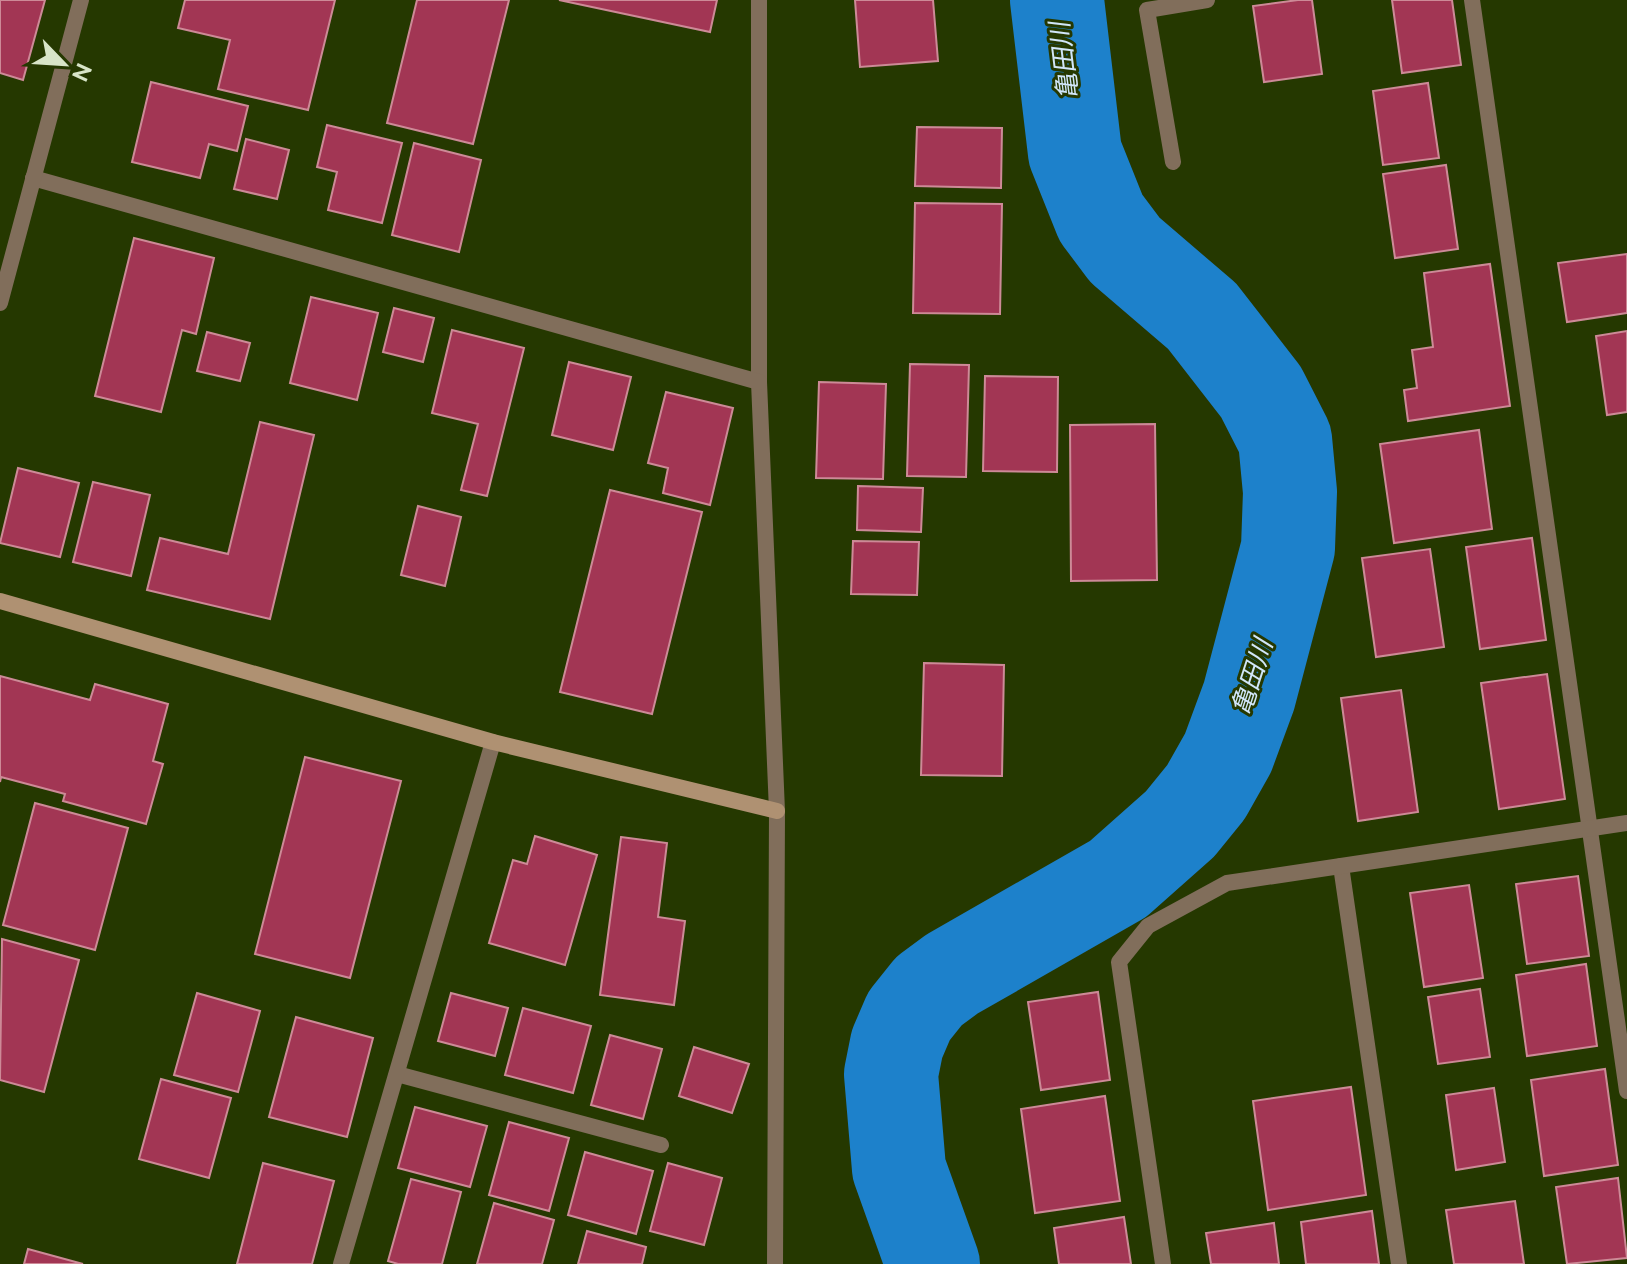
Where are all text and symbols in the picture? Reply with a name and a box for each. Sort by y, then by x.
water label: 亀田川 [1044,17,1084,102]
north arrow [24,24,104,104]
text: N [67,59,97,86]
water label: 亀田川 [1226,632,1279,719]

